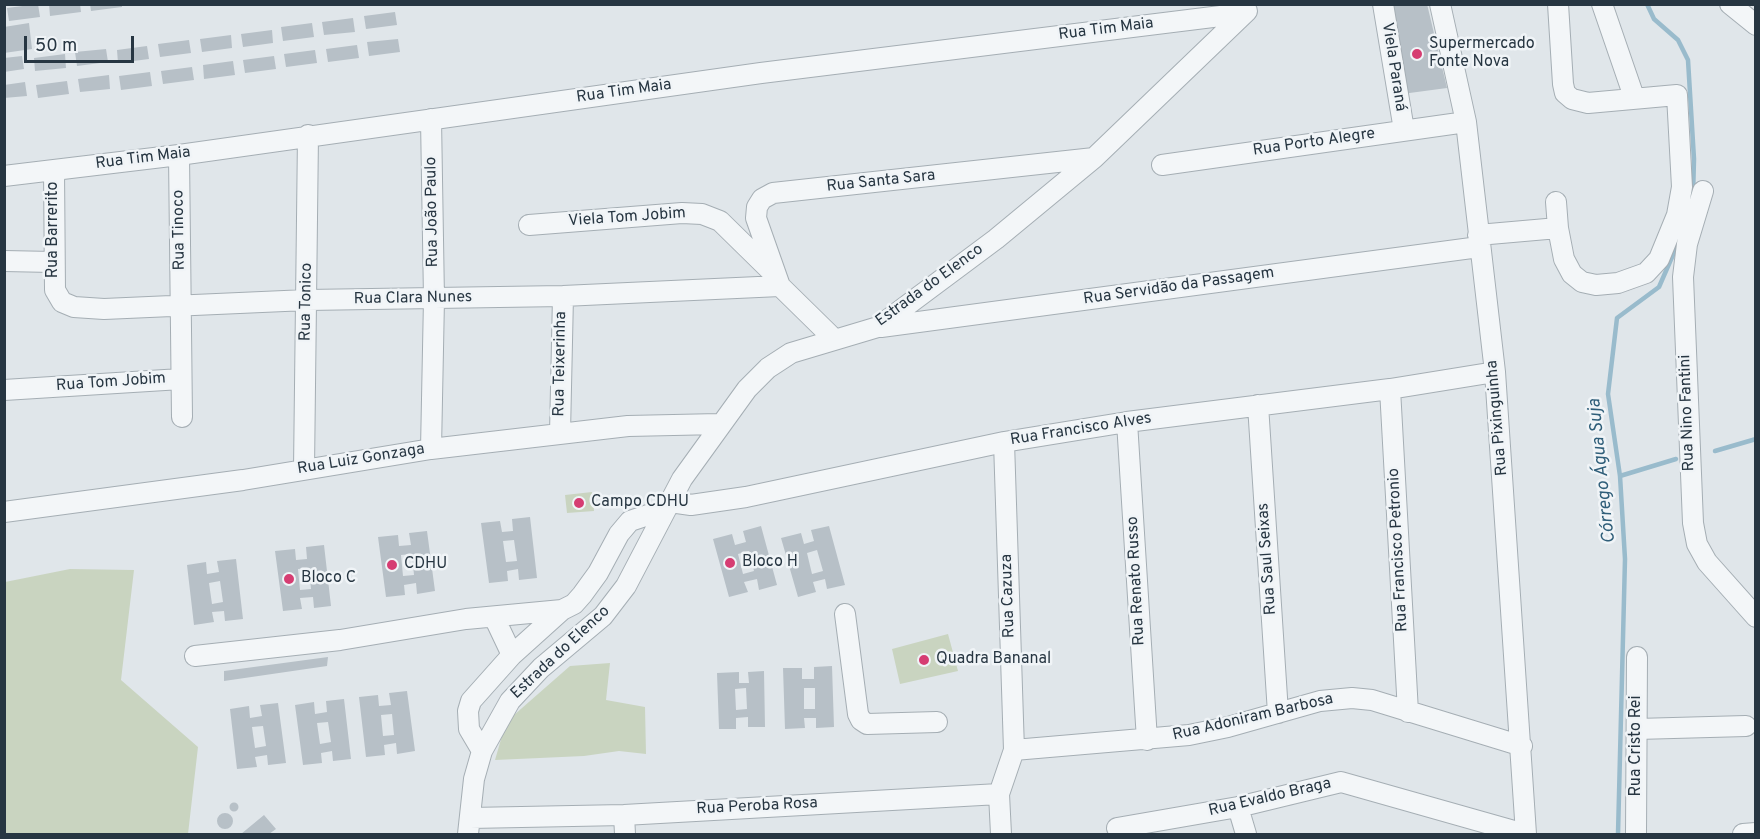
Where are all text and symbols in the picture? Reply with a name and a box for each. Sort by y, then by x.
street label: Rua Tim Maia [1057,15,1155,45]
street label: Viela Paraná [1376,21,1410,113]
scale bar [27,24,136,62]
text: 50 m [35,35,77,58]
place label: Supermercado Fonte Nova [1429,35,1535,73]
marker: Supermercado Fonte Nova [1410,47,1424,61]
street label: Rua Tim Maia [575,76,673,108]
street label: Rua Porto Alegre [1252,125,1376,161]
street label: Rua Tim Maia [94,144,192,174]
street label: Rua João Paulo [422,156,444,268]
street label: Rua Santa Sara [826,167,936,197]
street label: Rua Barrerito [44,182,64,278]
street label: Rua Tinoco [170,190,190,270]
street label: Viela Tom Jobim [568,204,686,232]
street label: Estrada do Elenco [872,241,988,331]
street label: Rua Tonico [297,263,317,341]
street label: Rua Servidão da Passagem [1082,264,1276,310]
street label: Rua Clara Nunes [354,288,472,310]
street label: Rua Teixerinha [550,311,572,417]
street label: Rua Nino Fantini [1676,354,1700,472]
street label: Rua Pixinguinha [1483,359,1513,477]
street label: Rua Tom Jobim [55,370,167,396]
water label: Córrego Água Suja [1585,398,1621,544]
street label: Rua Francisco Alves [1009,409,1153,451]
street label: Rua Luiz Gonzaga [296,440,426,480]
street label: Rua Francisco Petronio [1385,468,1413,632]
place label: Campo CDHU [591,493,689,513]
marker: Campo CDHU [572,496,586,510]
street label: Rua Saul Seixas [1255,502,1281,616]
street label: Rua Renato Russo [1124,516,1150,646]
place label: Bloco H [742,553,798,573]
street label: Rua Cazuza [998,554,1020,638]
place label: CDHU [404,555,447,575]
marker: Bloco H [723,556,737,570]
marker: CDHU [385,558,399,572]
place label: Bloco C [301,569,356,589]
marker: Bloco C [282,572,296,586]
street label: Estrada do Elenco [508,602,614,704]
place label: Quadra Bananal [936,650,1051,670]
marker: Quadra Bananal [917,653,931,667]
street label: Rua Adoniram Barbosa [1171,690,1335,746]
street label: Rua Cristo Rei [1627,695,1647,797]
street label: Rua Evaldo Braga [1207,775,1333,821]
street label: Rua Peroba Rosa [696,794,818,820]

